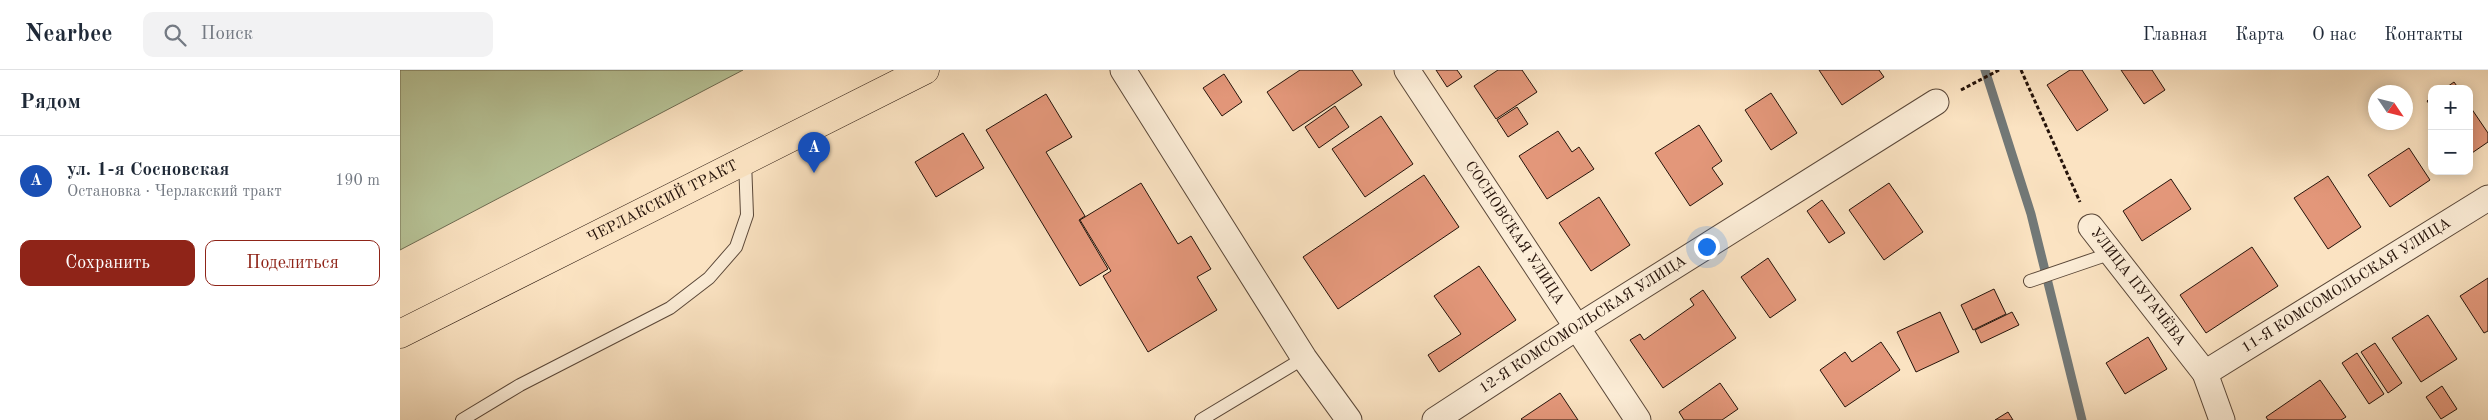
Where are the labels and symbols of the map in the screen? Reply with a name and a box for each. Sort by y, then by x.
north arrow [2368,85,2413,130]
pin: A [798,132,830,173]
street label: ЧЕРЛАКСКИЙ ТРАКТ [585,158,740,246]
street label: СОСНОВСКАЯ УЛИЦА [1462,159,1567,307]
street label: 11-Я КОМСОМОЛЬСКАЯ УЛИЦА [2239,215,2454,356]
street label: УЛИЦА ПУГАЧЁВА [2087,225,2189,349]
your location [1694,234,1720,260]
street label: 12-Я КОМСОМОЛЬСКАЯ УЛИЦА [1477,253,1690,396]

